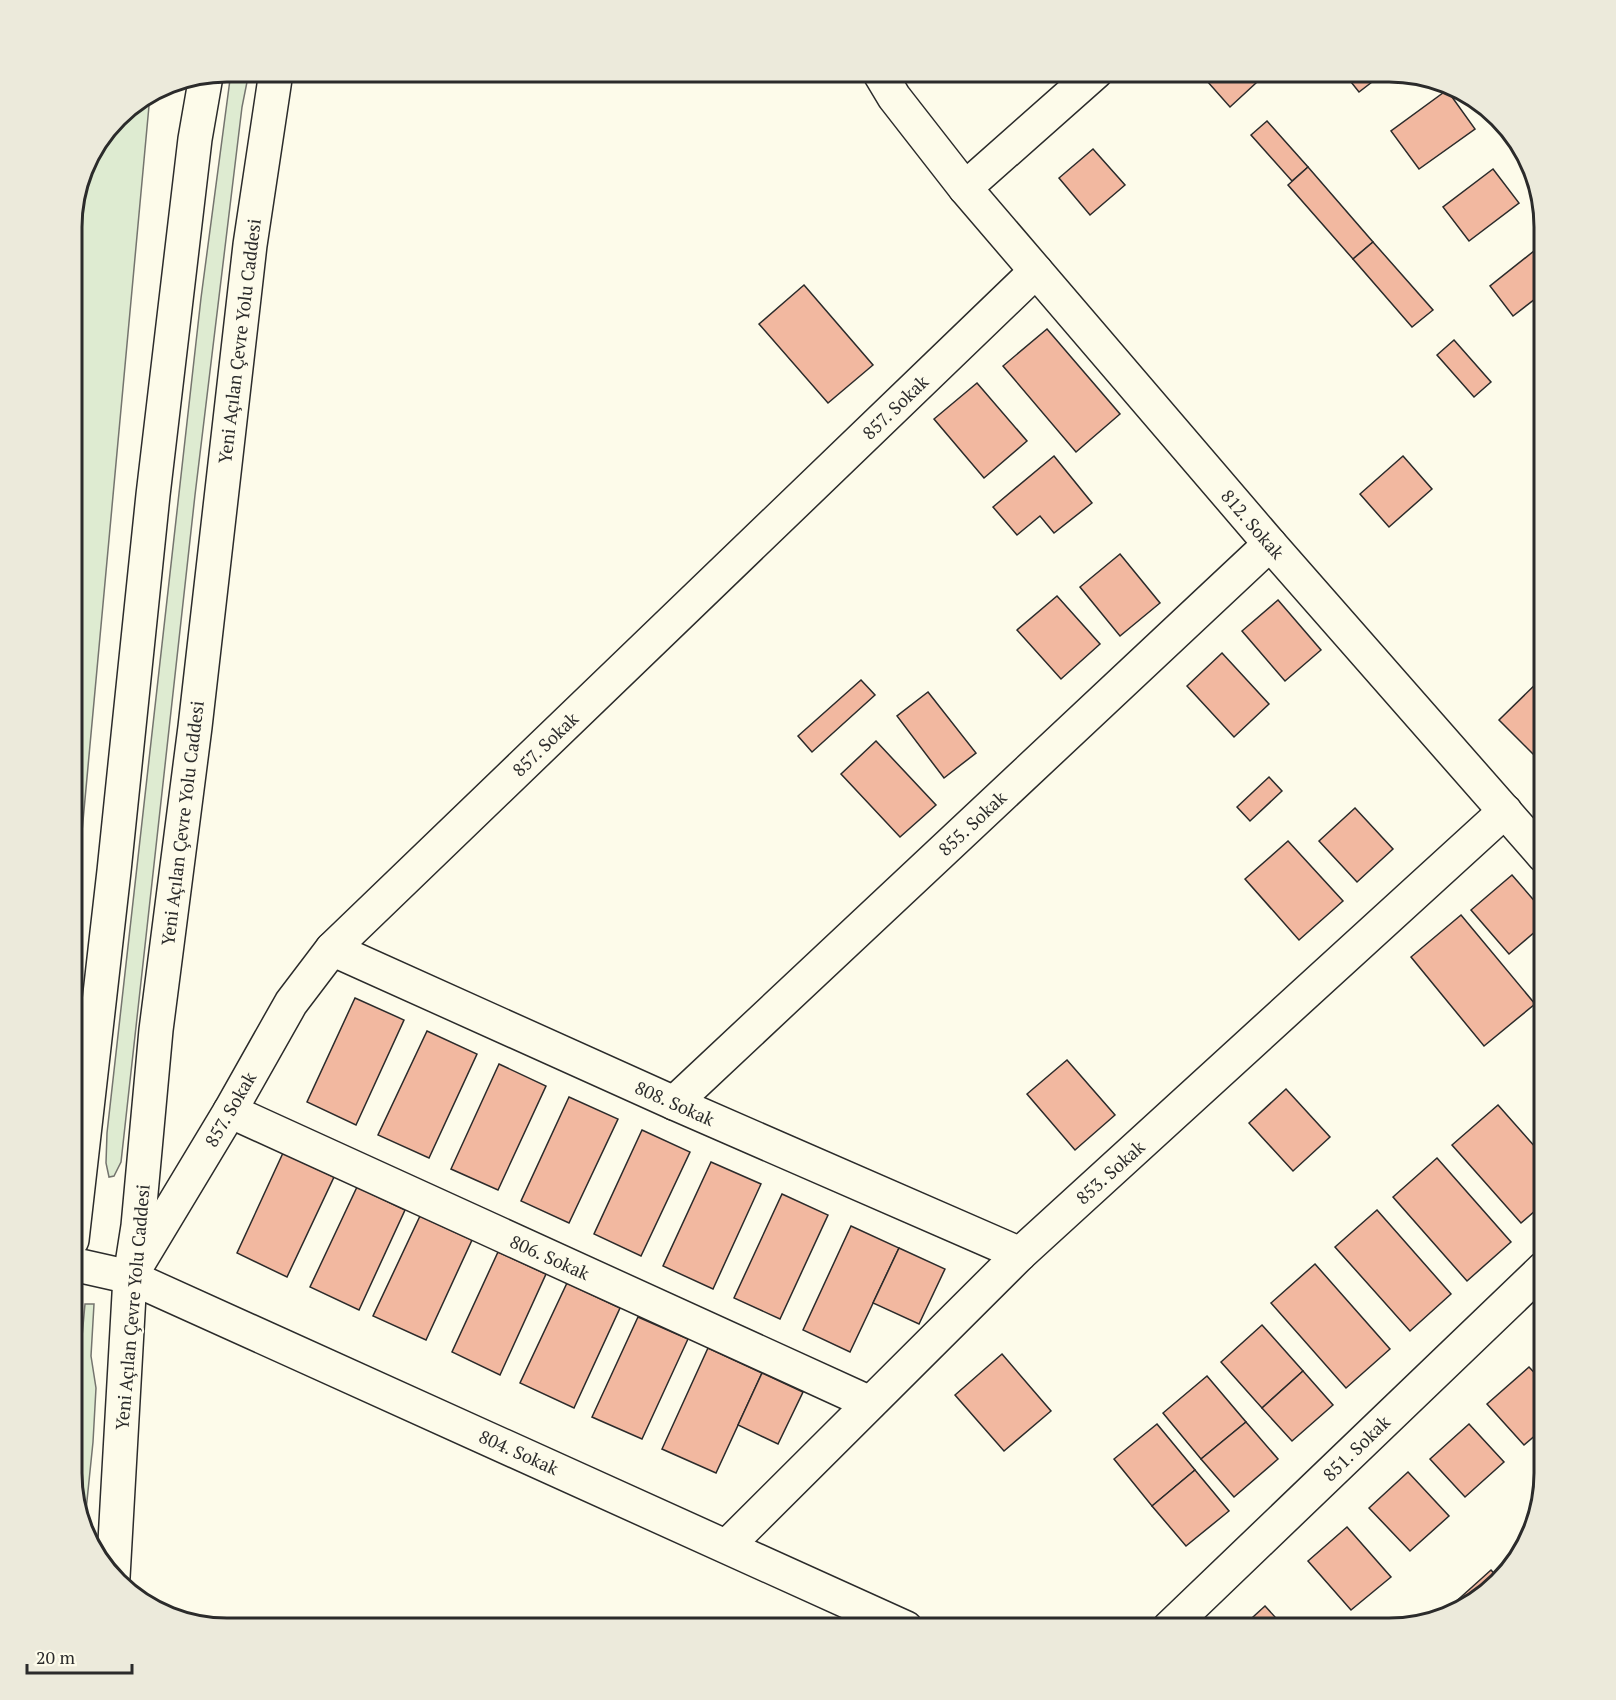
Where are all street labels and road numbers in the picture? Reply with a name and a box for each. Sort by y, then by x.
street label: Yeni Açılan Çevre Yolu Caddesi [212,217,266,465]
street label: 857. Sokak [857,369,934,444]
street label: 812. Sokak [1216,484,1290,564]
street label: Yeni Açılan Çevre Yolu Caddesi [155,699,209,947]
street label: 857. Sokak [507,706,584,781]
street label: 855. Sokak [933,785,1012,861]
street label: 857. Sokak [199,1066,261,1151]
street label: 808. Sokak [631,1075,719,1131]
street label: 853. Sokak [1070,1134,1150,1209]
street label: Yeni Açılan Çevre Yolu Caddesi [109,1183,155,1431]
street label: 806. Sokak [506,1229,594,1285]
street label: 851. Sokak [1317,1409,1395,1486]
street label: 804. Sokak [475,1424,563,1480]

